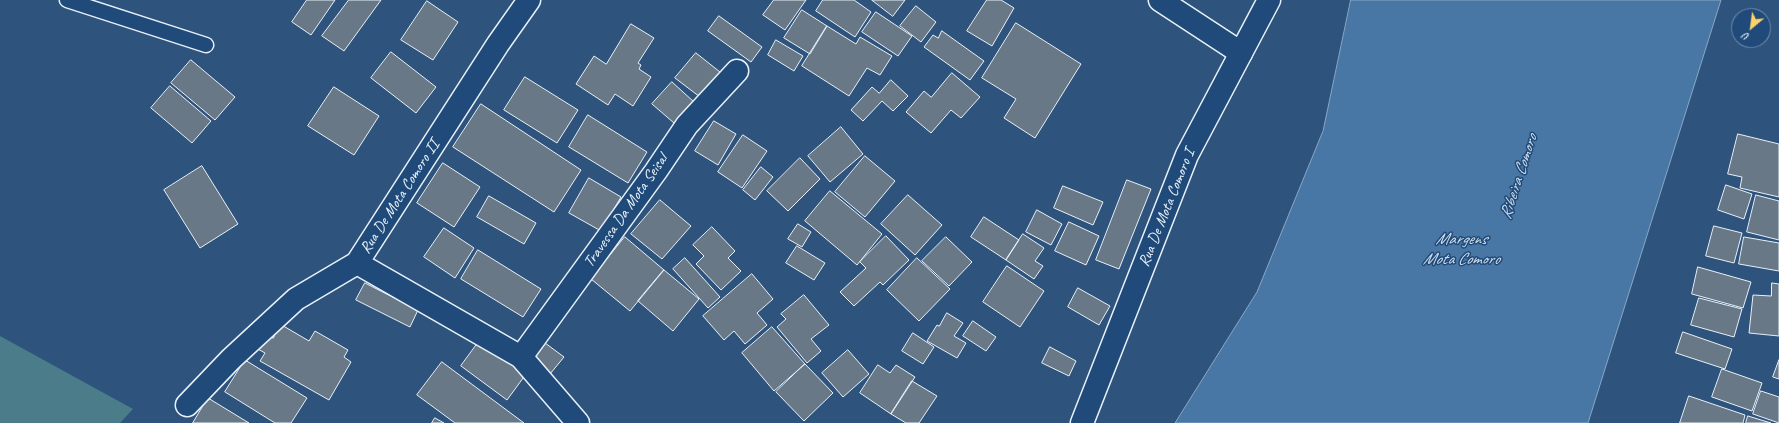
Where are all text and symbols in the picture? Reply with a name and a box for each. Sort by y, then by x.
north arrow [1731,8,1771,48]
text: U [1740,30,1751,45]
water label: Ribeira Comoro [1496,132,1542,222]
street label: Rua De Mota Comoro II [356,137,444,257]
street label: Rua De Mota Comoro I [1135,146,1199,270]
street label: Travessa Da Mota Seisal [580,151,672,271]
water label: Margens Mota Comoro [1423,230,1499,270]

